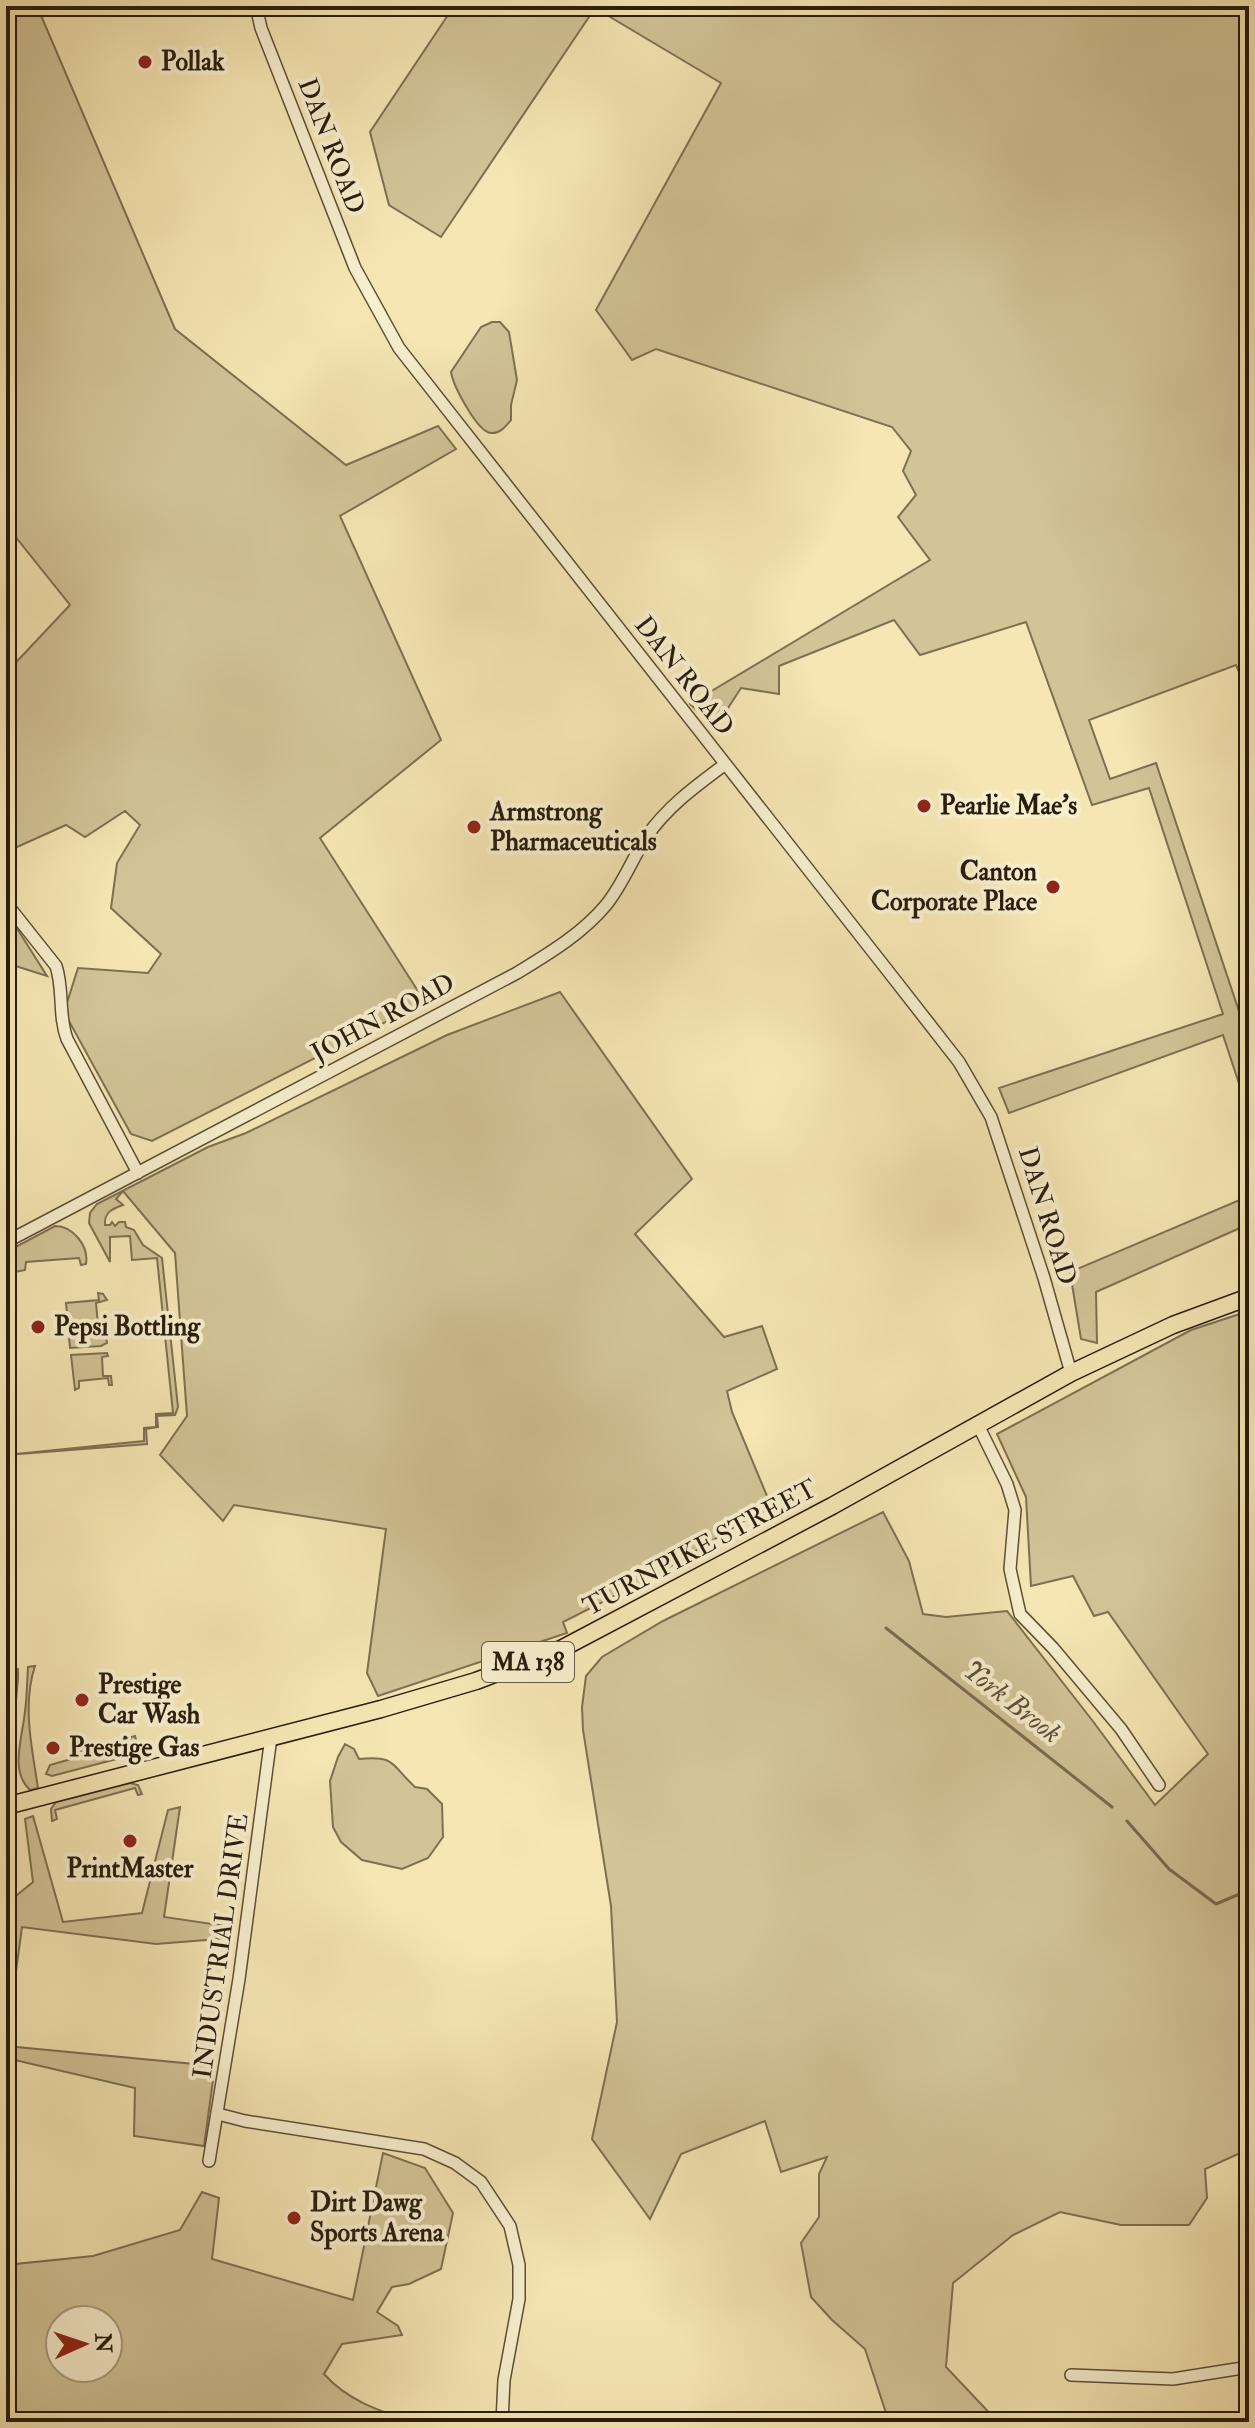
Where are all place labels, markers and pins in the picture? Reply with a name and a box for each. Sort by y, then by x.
place label: Pollak [161,46,225,78]
marker: Pollak [136,53,154,71]
place label: Pearlie Mae's [940,790,1077,822]
place label: Armstrong Pharmaceuticals [489,796,657,858]
marker: Pearlie Mae's [915,797,933,815]
marker: Armstrong Pharmaceuticals [465,818,483,836]
place label: Canton Corporate Place [871,856,1038,919]
marker: Canton Corporate Place [1044,878,1062,896]
place label: Pepsi Bottling [54,1311,201,1344]
marker: Pepsi Bottling [29,1318,47,1336]
place label: Prestige Car Wash [98,1669,200,1731]
marker: Prestige Car Wash [73,1691,91,1709]
place label: Prestige Gas [69,1732,199,1765]
marker: Prestige Gas [44,1739,62,1757]
marker: PrintMaster [121,1832,139,1850]
place label: PrintMaster [67,1853,194,1885]
place label: Dirt Dawg Sports Arena [310,2187,445,2250]
marker: Dirt Dawg Sports Arena [285,2209,303,2227]

